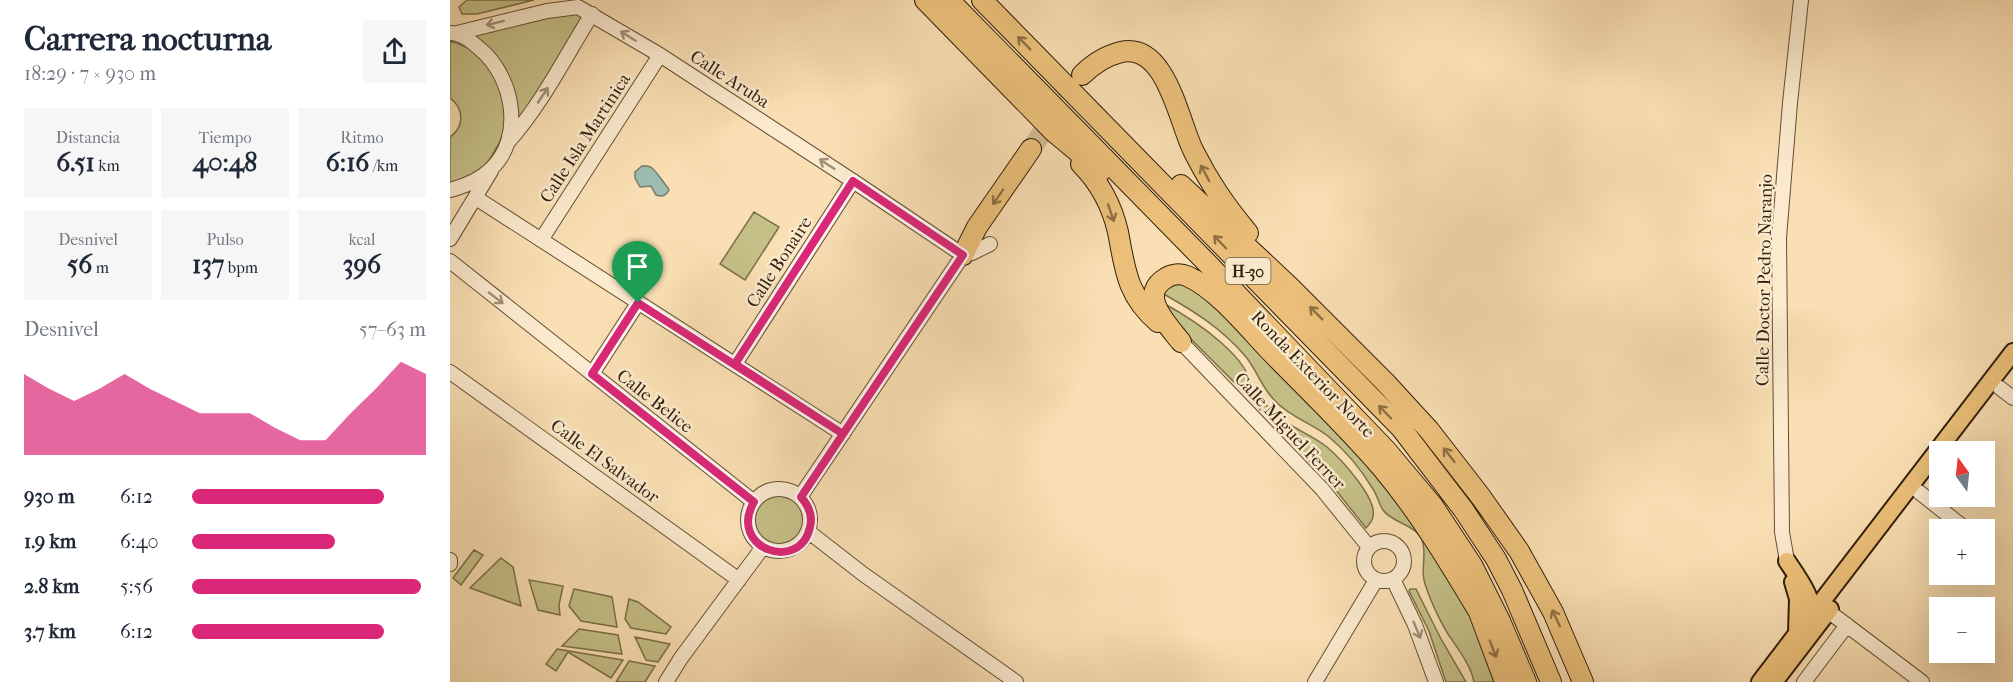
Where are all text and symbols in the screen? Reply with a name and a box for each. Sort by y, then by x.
one-way arrow [486,18,505,30]
text: Carrera nocturna [24,20,271,59]
button: share [363,20,426,83]
one-way arrow [620,29,637,41]
one-way arrow [1017,35,1032,50]
street label: Calle Aruba [686,46,774,113]
text: 18:29 · 7 × 930 m [24,62,156,85]
street label: Calle Isla Martinica [536,69,635,207]
one-way arrow [537,87,549,104]
text: Distancia [56,128,120,147]
text: Tiempo [198,128,252,147]
text: Ritmo [340,128,384,147]
text: 6.51 [56,147,95,178]
text: 40:48 [193,147,257,178]
text: 6:16 [326,147,369,178]
text: km [95,156,120,175]
text: /km [369,156,398,175]
one-way arrow [820,158,836,170]
one-way arrow [1199,165,1210,183]
street label: Calle Doctor Pedro Naranjo [1752,174,1777,386]
one-way arrow [992,188,1004,204]
one-way arrow [1107,203,1118,222]
street label: Calle Bonaire [742,213,817,312]
text: Desnivel [58,230,118,249]
text: Pulso [206,230,244,249]
text: kcal [349,230,375,249]
one-way arrow [1212,234,1227,249]
pin [612,241,663,303]
text: 56 [67,249,92,280]
text: 137 [192,249,224,280]
text: 396 [343,249,381,280]
icon: arrive [621,250,654,283]
text: m [92,258,109,277]
text: bpm [224,258,258,277]
road number: H-30 [1226,258,1270,284]
one-way arrow [488,291,504,304]
street label: Ronda Exterior Norte [1247,306,1379,442]
one-way arrow [1309,306,1324,321]
text: Desnivel [24,318,99,341]
text: 57–63 m [359,318,426,341]
street label: Calle Belice [613,365,697,438]
street label: Calle Miguel Ferrer [1230,368,1350,495]
one-way arrow [1377,404,1392,419]
street label: Calle El Salvador [546,415,663,508]
north arrow [1929,441,1995,507]
map controls [1929,441,1995,663]
one-way arrow [1443,448,1456,464]
text: 930 m [24,485,75,508]
text: 6:12 [120,485,153,508]
button: + [1929,519,1995,585]
text: 1.9 km [24,530,76,553]
text: 6:40 [120,530,159,553]
text: 2.8 km [24,575,79,598]
text: 5:56 [120,575,153,598]
button: − [1929,597,1995,663]
one-way arrow [1549,610,1561,628]
text: 3.7 km [24,620,76,643]
text: 6:12 [120,620,153,643]
one-way arrow [1412,620,1423,638]
one-way arrow [1488,639,1499,658]

